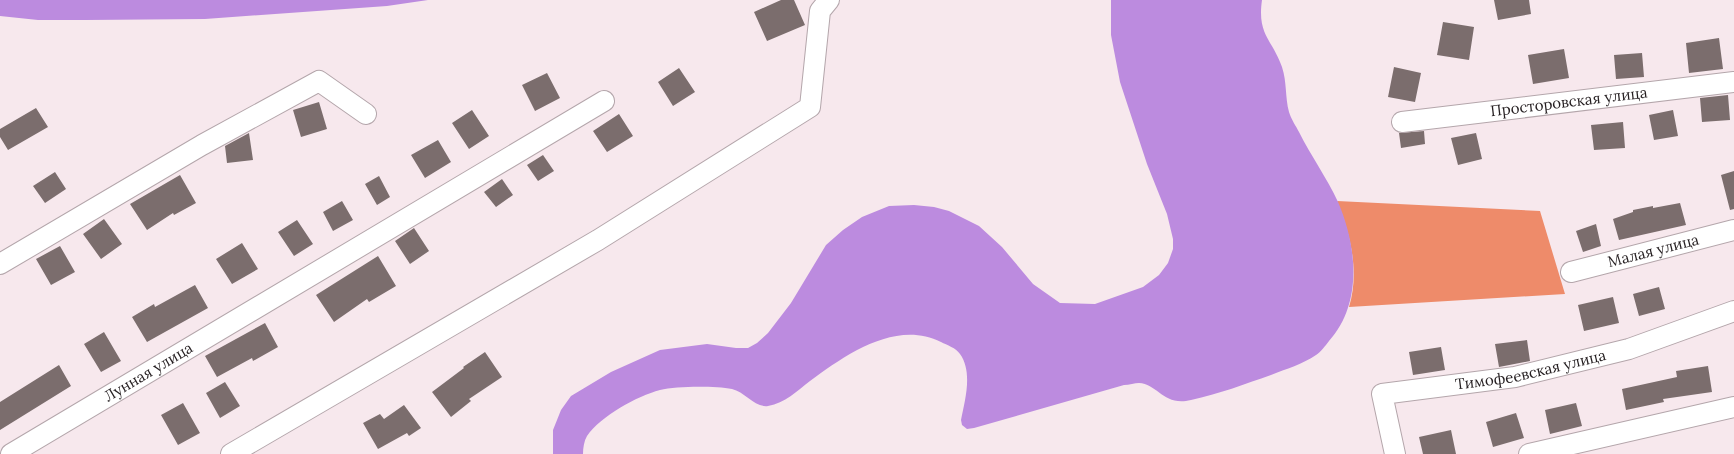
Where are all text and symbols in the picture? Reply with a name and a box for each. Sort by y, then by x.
street label: Просторовская улица [1489,82,1649,120]
street label: Малая улица [1606,229,1701,271]
street label: Лунная улица [100,338,196,405]
street label: Тимофеевская улица [1454,345,1608,394]

